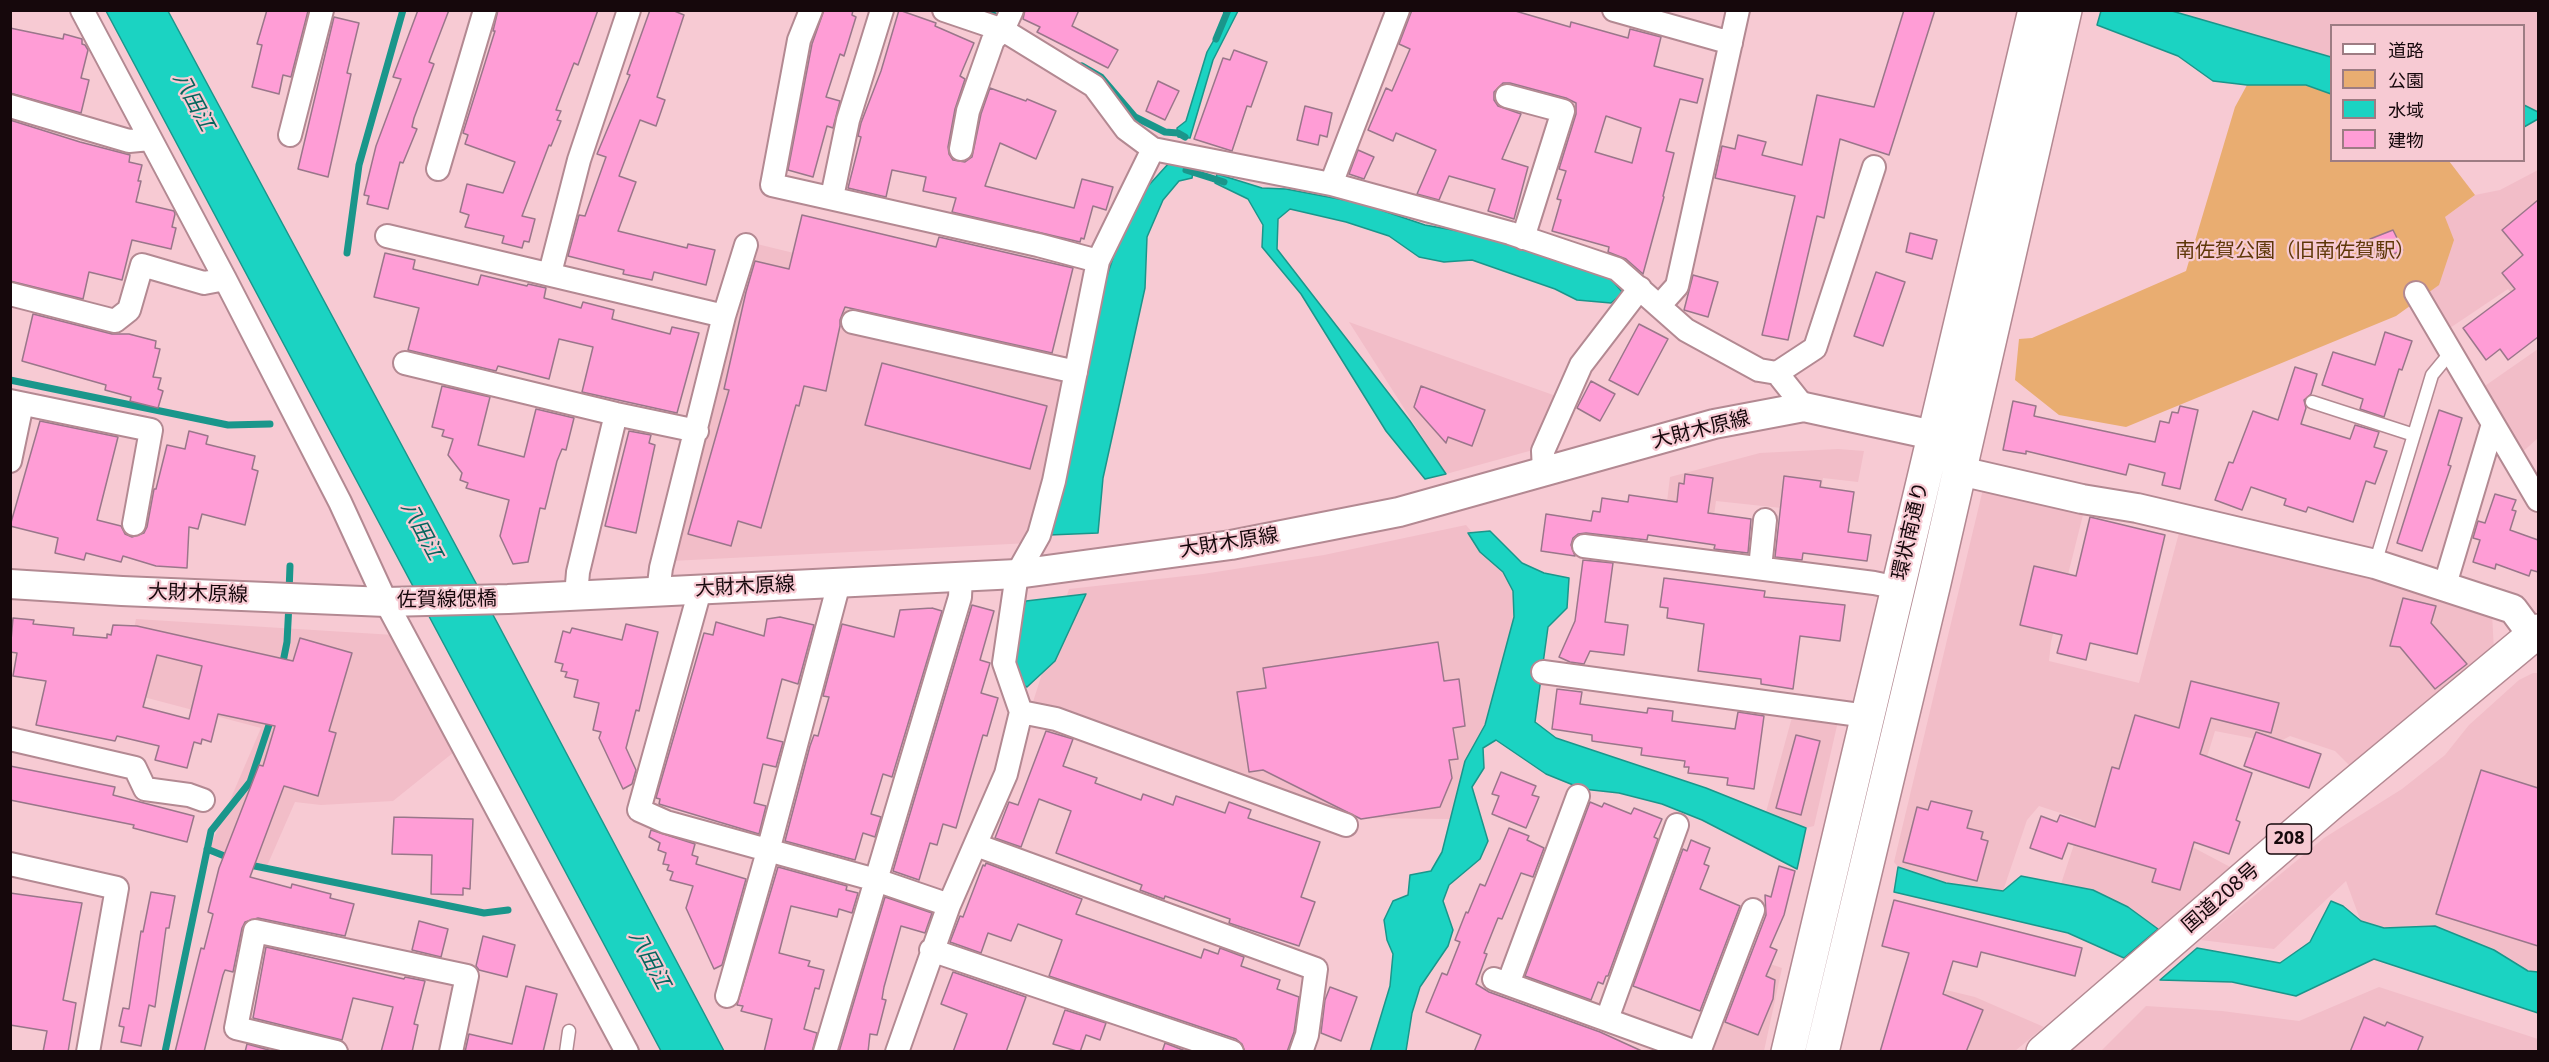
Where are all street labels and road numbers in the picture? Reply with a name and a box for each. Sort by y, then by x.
street label: 大財木原線 [1650,406,1752,454]
street label: 環状南通り [1888,480,1934,582]
street label: 大財木原線 [1178,523,1280,563]
street label: 大財木原線 [694,572,796,602]
street label: 大財木原線 [148,580,248,608]
street label: 佐賀線偲橋 [397,587,497,613]
road number: 208 [2266,824,2312,854]
street label: 国道208号 [2178,858,2264,938]

